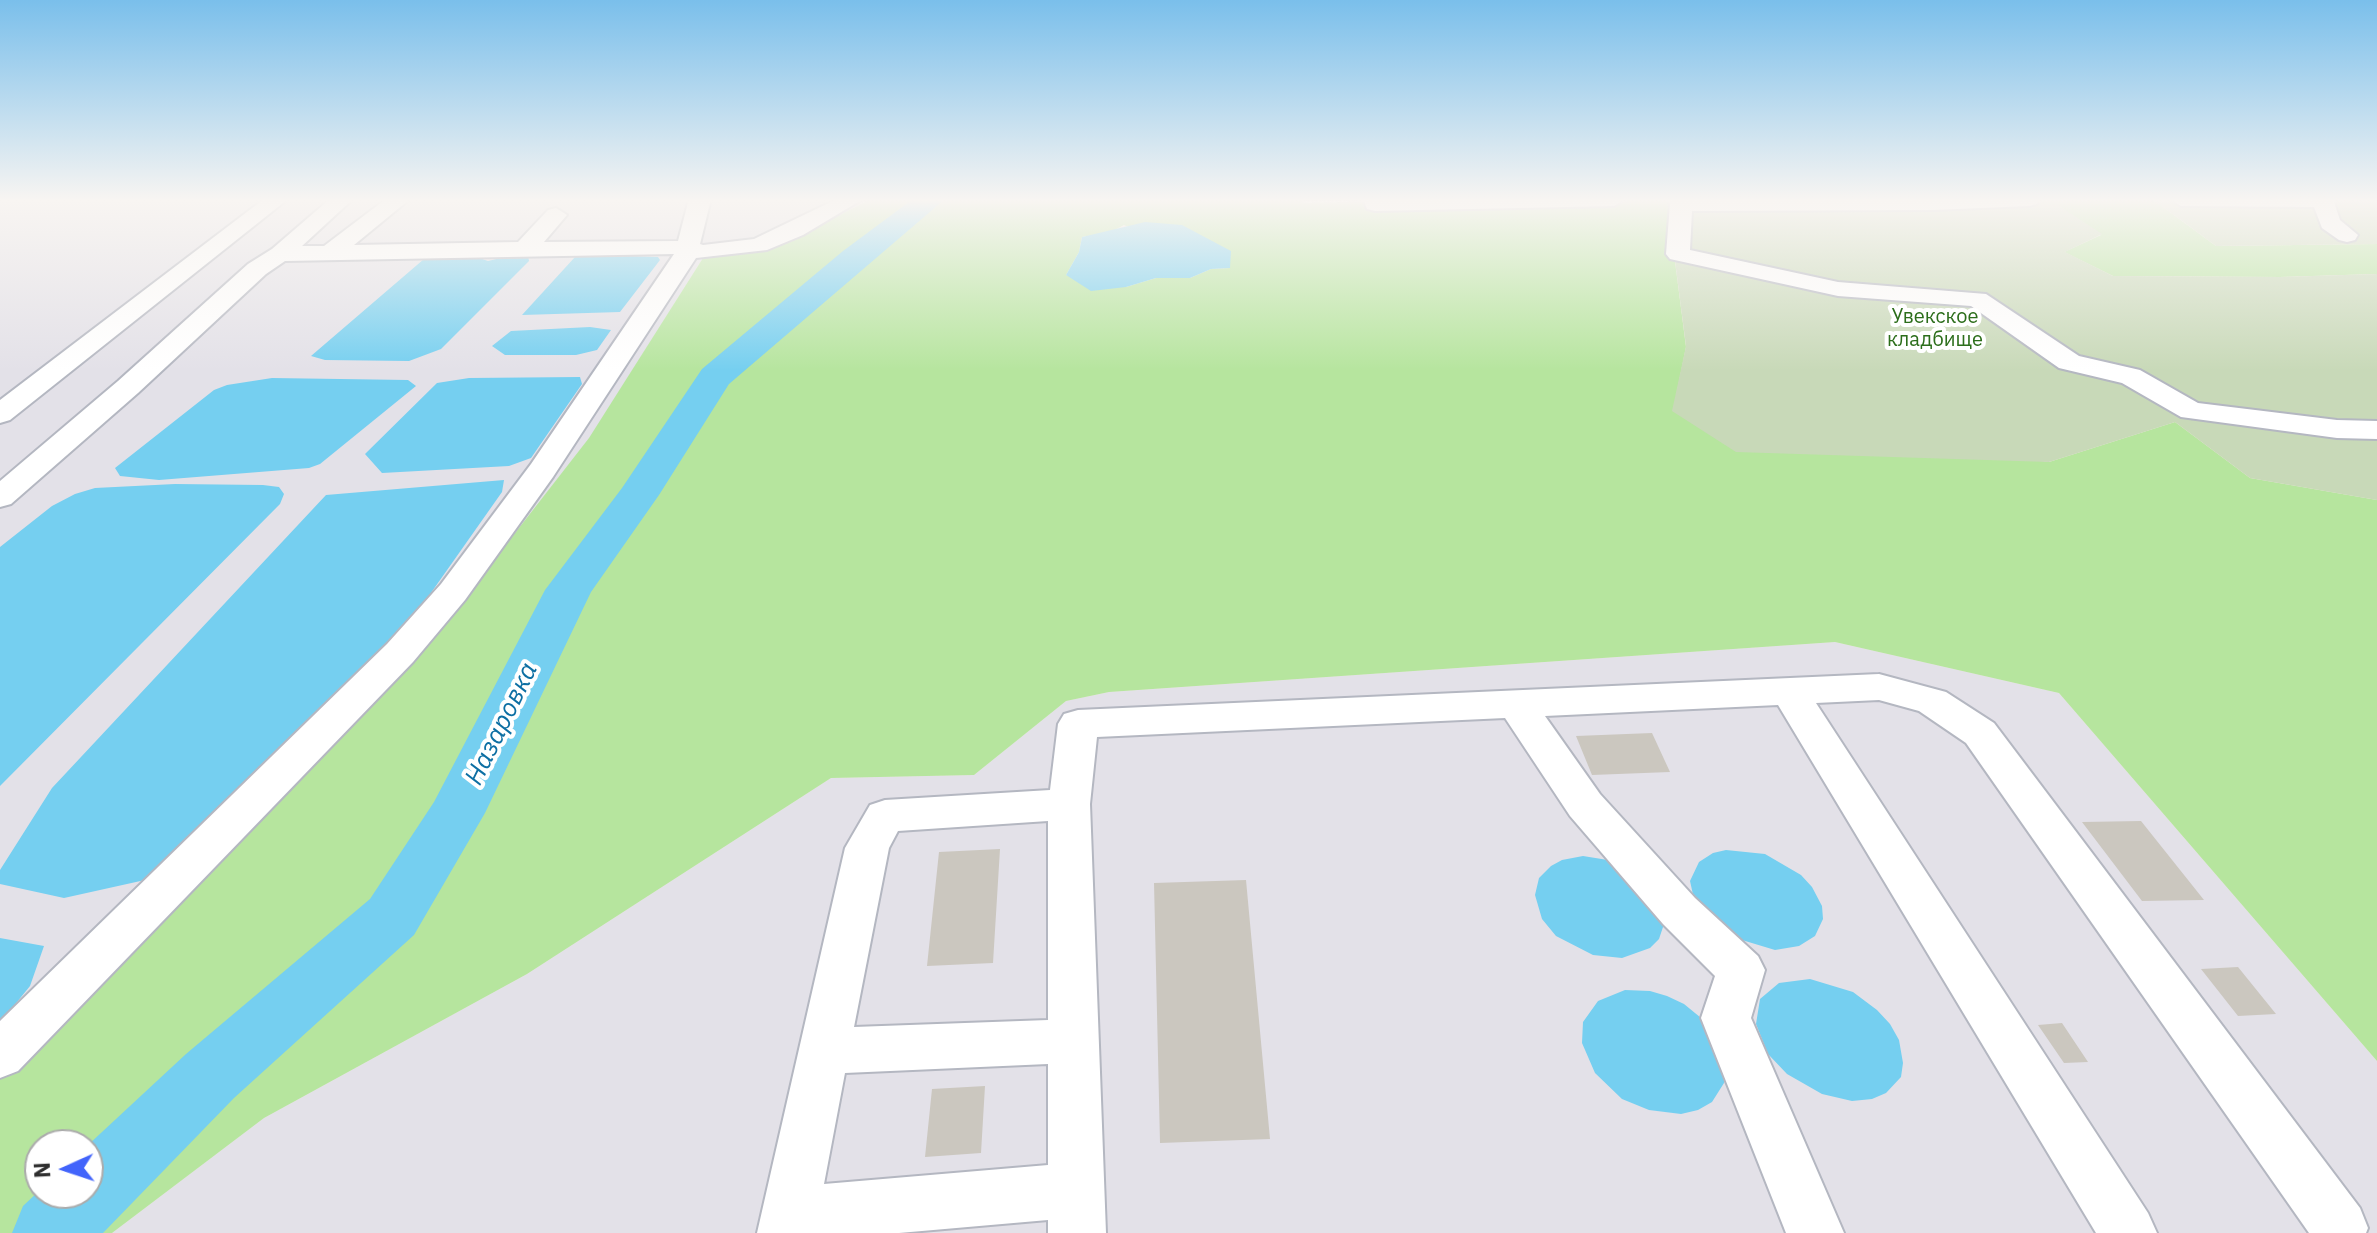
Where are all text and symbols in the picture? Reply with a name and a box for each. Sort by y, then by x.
park label: Увекское кладбище [1887,305,1983,352]
water label: Назаровка [459,658,545,790]
north arrow [24,1129,104,1209]
text: N [27,1161,56,1179]

